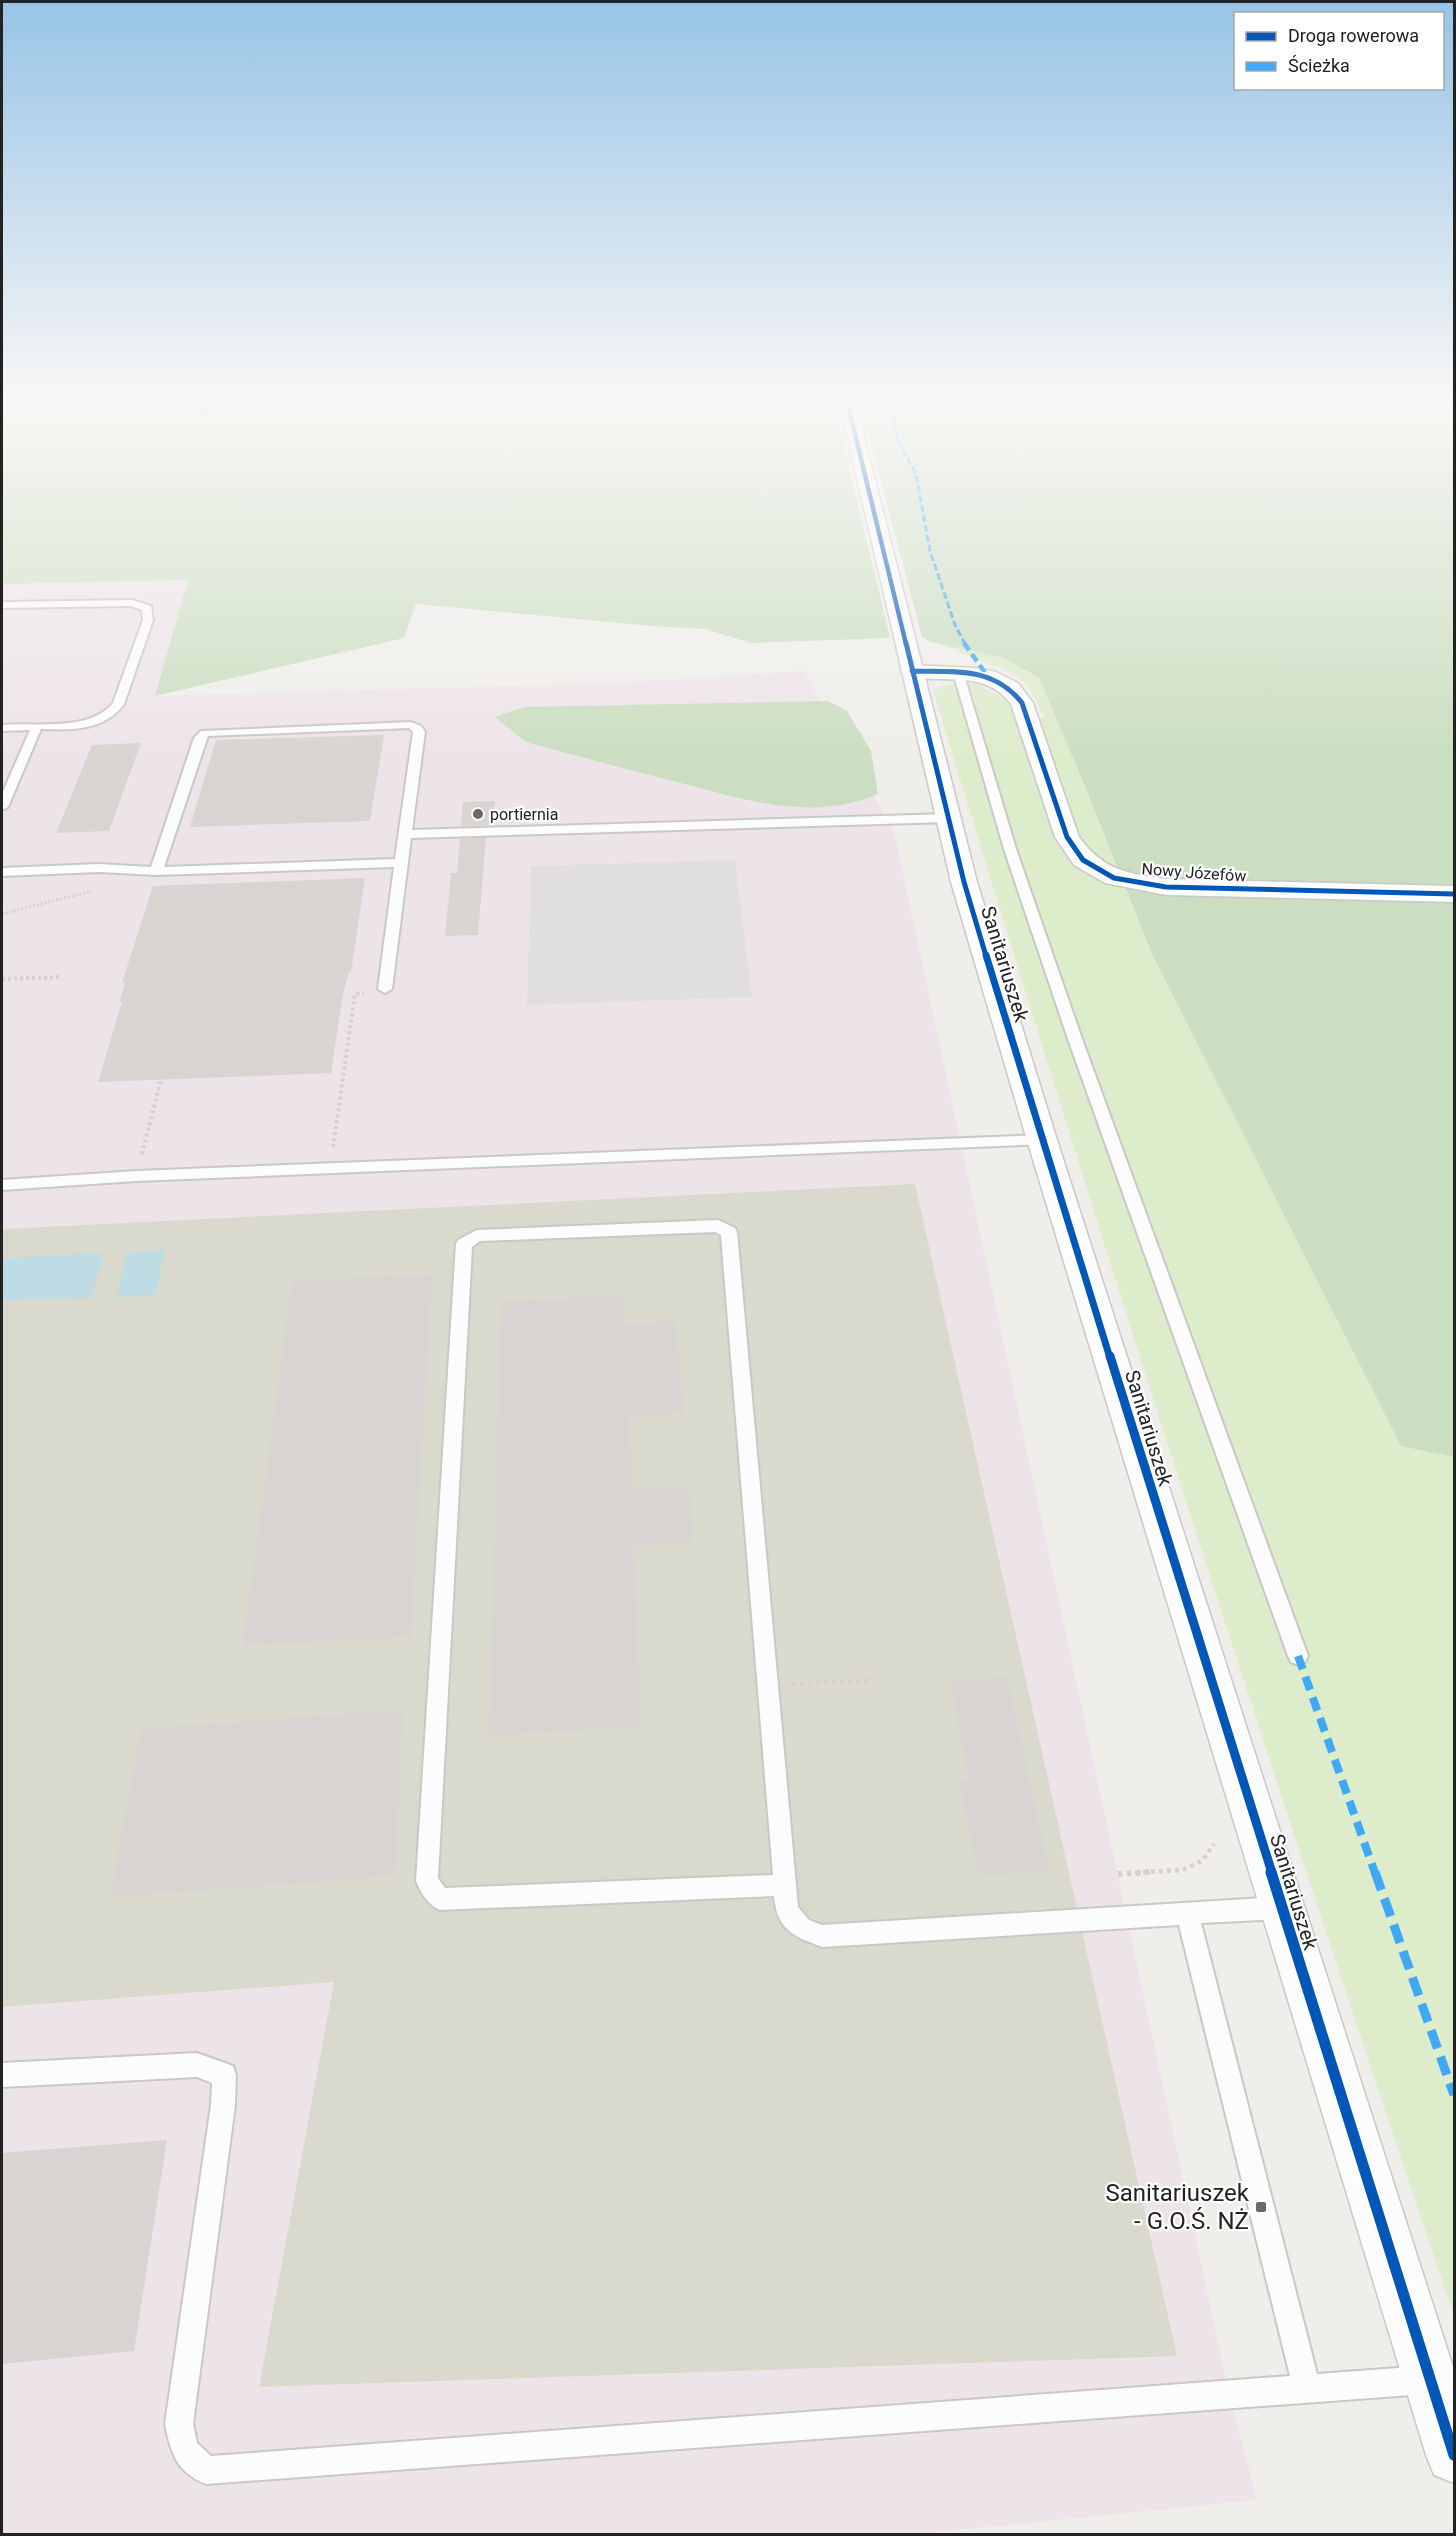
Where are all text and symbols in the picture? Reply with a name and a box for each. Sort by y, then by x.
legend [1234,12,1444,90]
text: Droga rowerowa [1288,25,1419,46]
text: Ścieżka [1288,55,1350,76]
place label: portiernia [490,805,558,824]
marker: portiernia [471,807,485,821]
street label: Nowy Józefów [1141,859,1247,886]
street label: Sanitariuszek [976,903,1034,1026]
street label: Sanitariuszek [1120,1367,1178,1490]
street label: Sanitariuszek [1265,1831,1323,1954]
place label: Sanitariuszek - G.O.Ś. NŻ [1106,2179,1250,2235]
marker: Sanitariuszek - G.O.Ś. NŻ [1254,2200,1268,2214]

